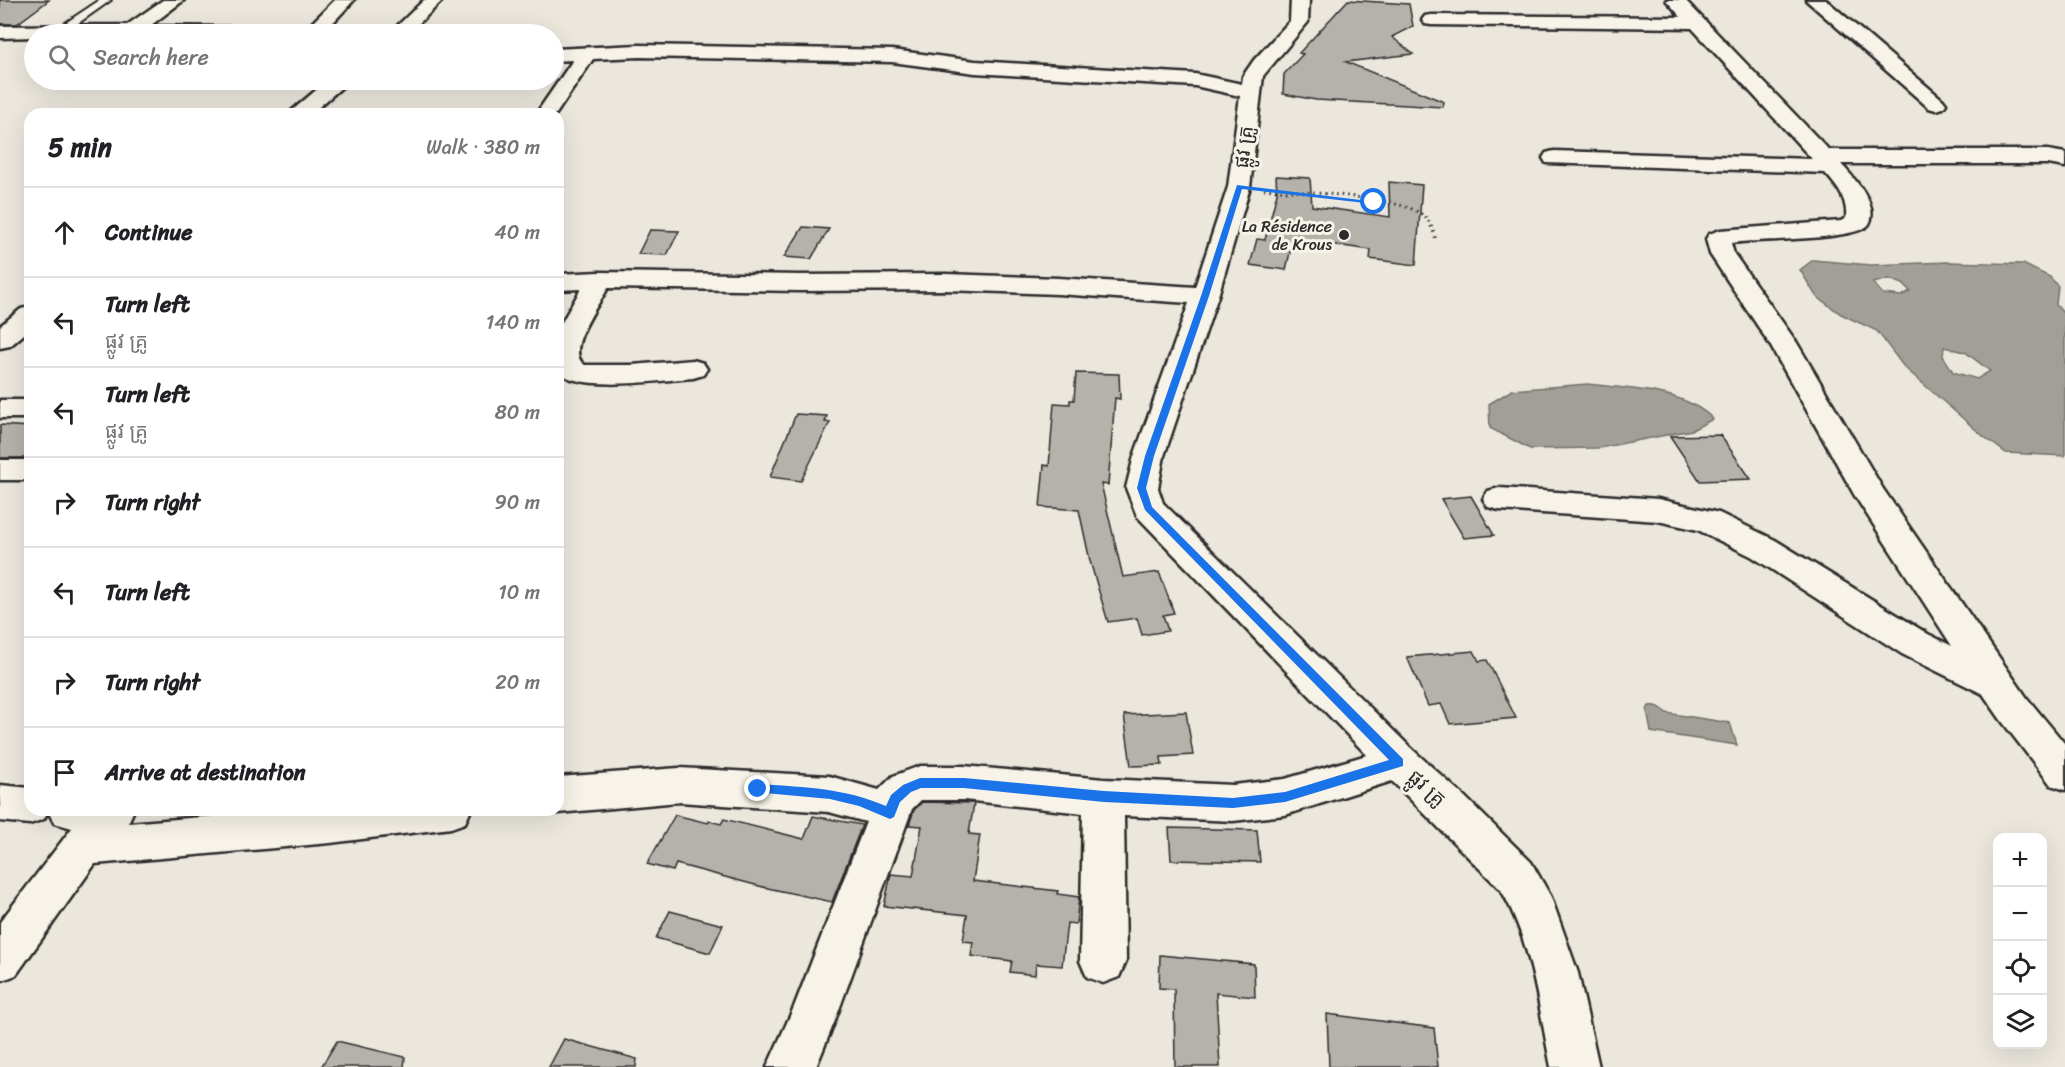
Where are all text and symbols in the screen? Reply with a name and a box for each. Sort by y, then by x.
search box [24,24,564,90]
text: Search here [93,38,209,77]
icon: search [45,41,78,74]
text: 5 min [48,124,112,170]
street label: ផ្លូវ គ្រូ [1224,124,1265,171]
text: Walk · 380 m [426,130,540,165]
route start [1360,188,1386,214]
place label: La Résidence de Krous [1242,212,1332,259]
text: Continue [105,213,193,252]
text: 40 m [494,215,540,250]
icon: ahead [48,216,81,249]
marker: La Résidence de Krous [1337,228,1351,242]
text: Turn left [105,285,190,324]
text: 140 m [486,305,540,340]
icon: left [48,306,81,339]
text: ផ្លូវ គ្រូ [105,324,148,359]
text: Turn left [105,375,190,414]
text: 80 m [495,395,540,430]
icon: left [48,396,81,429]
text: ផ្លូវ គ្រូ [105,414,148,449]
text: Turn right [105,483,200,522]
text: 90 m [495,485,540,520]
icon: right [48,486,81,519]
text: Turn left [105,573,190,612]
text: 10 m [498,575,540,610]
icon: left [48,576,81,609]
text: Turn right [105,663,200,702]
text: 20 m [495,665,540,700]
icon: right [48,666,81,699]
text: Arrive at destination [105,753,306,792]
icon: arrive [48,756,81,789]
street label: ផ្លូវ គ្រូ [1399,761,1455,816]
route end [744,775,770,801]
map controls [1993,833,2047,1049]
button: + [1993,833,2047,887]
button: − [1993,887,2047,941]
button: locate [1993,941,2047,995]
button: layers [1993,995,2047,1049]

